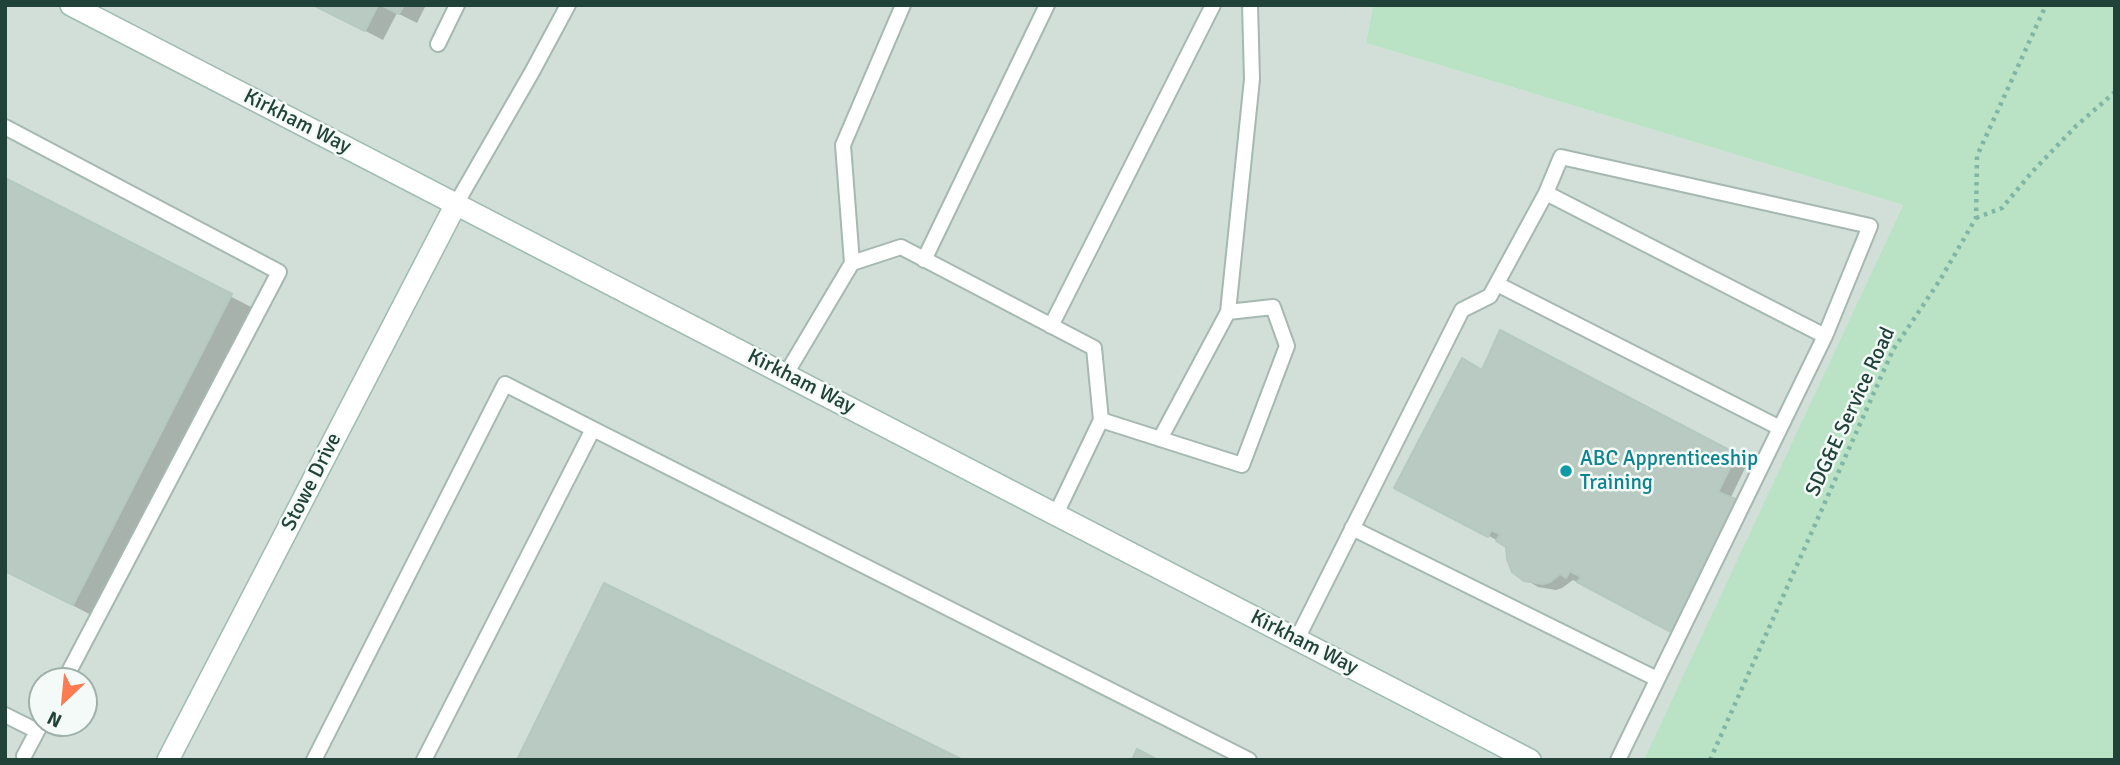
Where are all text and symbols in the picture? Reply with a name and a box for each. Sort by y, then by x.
street label: Kirkham Way [239,84,355,160]
street label: SDG&E Service Road [1801,323,1901,501]
street label: Kirkham Way [743,344,859,420]
street label: Stowe Drive [277,429,347,535]
place label: ABC Apprenticeship Training [1580,446,1758,496]
marker: ABC Apprenticeship Training [1558,463,1574,479]
street label: Kirkham Way [1246,605,1362,681]
north arrow [28,667,98,737]
text: N [43,705,66,733]

